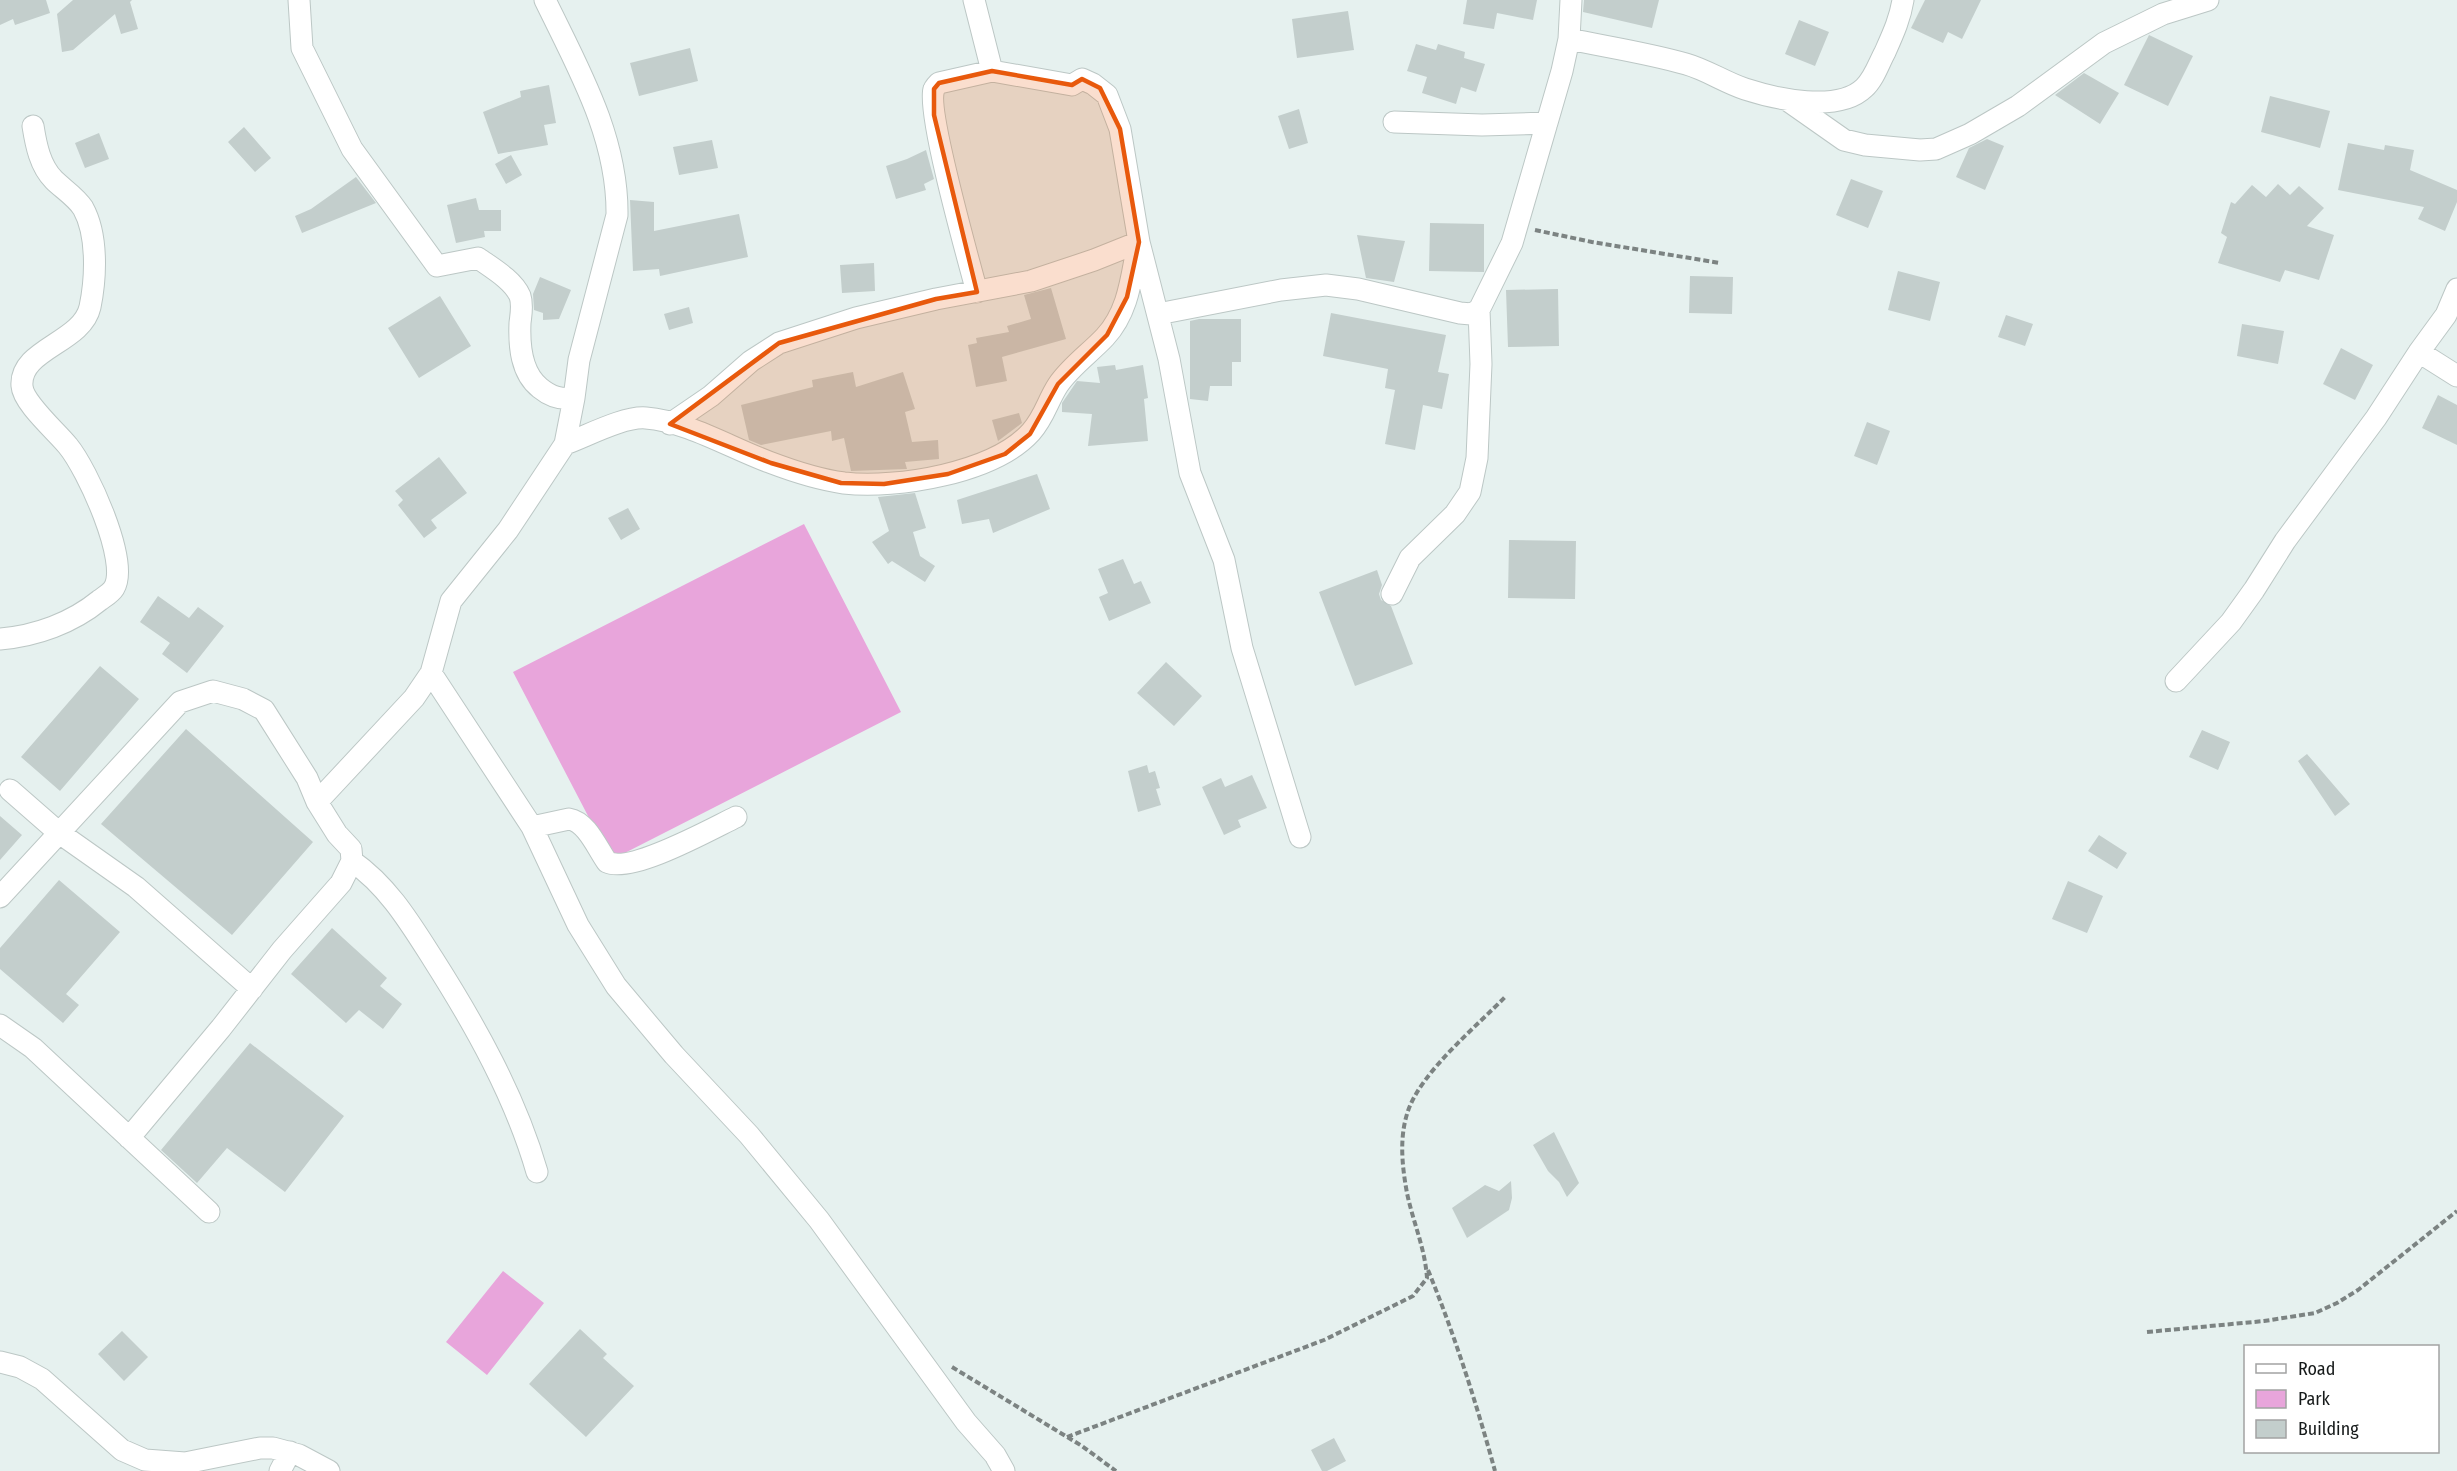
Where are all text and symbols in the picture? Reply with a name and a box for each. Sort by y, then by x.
legend [2244,1345,2439,1453]
text: Road [2298,1358,2335,1380]
text: Park [2298,1388,2331,1410]
text: Building [2298,1418,2359,1440]

